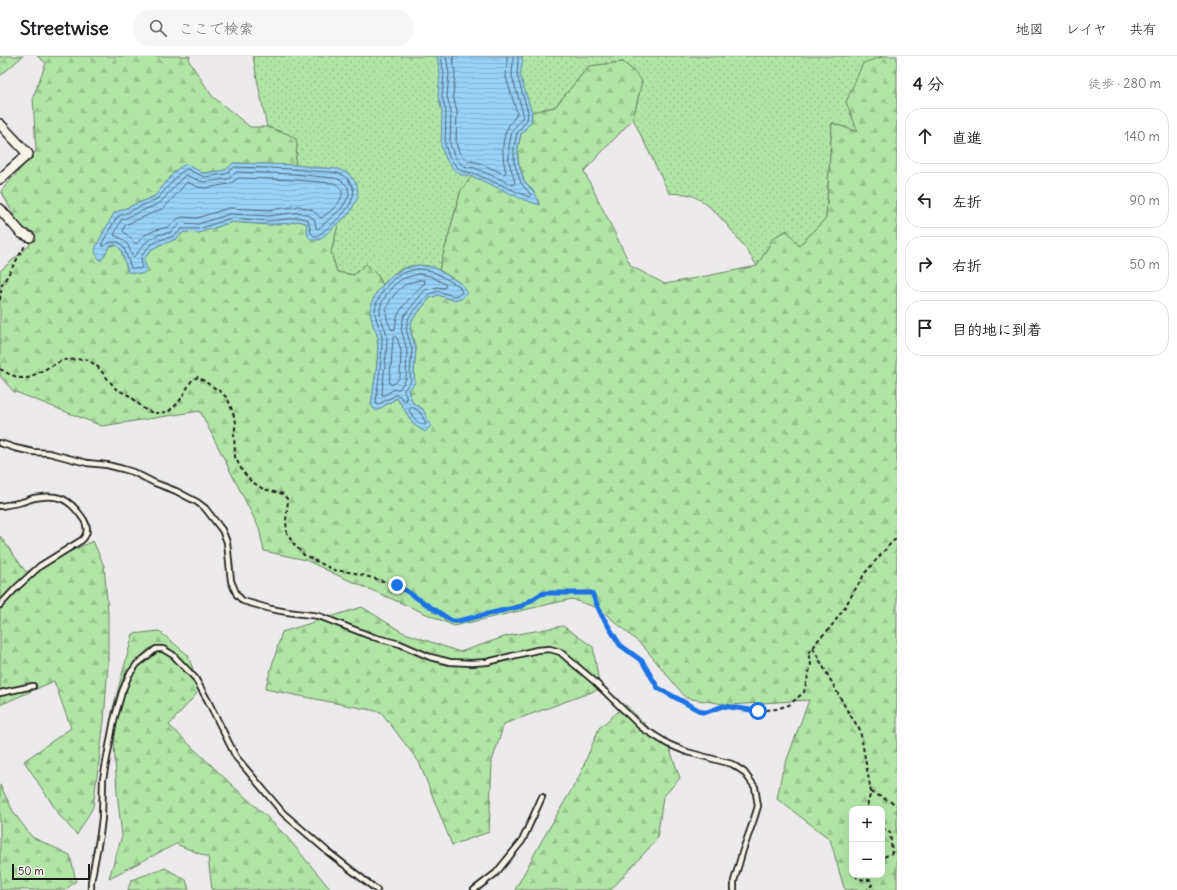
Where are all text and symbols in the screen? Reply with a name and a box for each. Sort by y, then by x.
search box [133,10,413,46]
text: Streetwise [20,16,109,40]
icon: search [147,17,169,39]
text: ここで検索 [179,19,254,38]
text: 地図 [1016,20,1044,38]
text: レイヤ [1066,20,1107,38]
text: 共有 [1129,20,1157,38]
text: 4 分 [913,73,944,95]
text: 徒歩 · 280 m [1088,75,1161,92]
icon: ahead [914,125,936,147]
text: 直進 [952,128,982,147]
text: 140 m [1124,128,1160,145]
icon: left [914,189,936,211]
text: 左折 [952,192,982,211]
text: 90 m [1129,192,1160,209]
icon: right [914,253,936,275]
text: 右折 [952,256,982,275]
text: 50 m [1129,256,1160,273]
icon: arrive [914,317,936,339]
text: 目的地に到着 [952,320,1042,339]
route end [388,576,406,594]
route start [749,702,767,720]
map controls [849,806,885,878]
button: + [849,806,885,842]
button: − [849,842,885,878]
scale bar [12,862,90,881]
text: 50 m [18,864,44,878]

